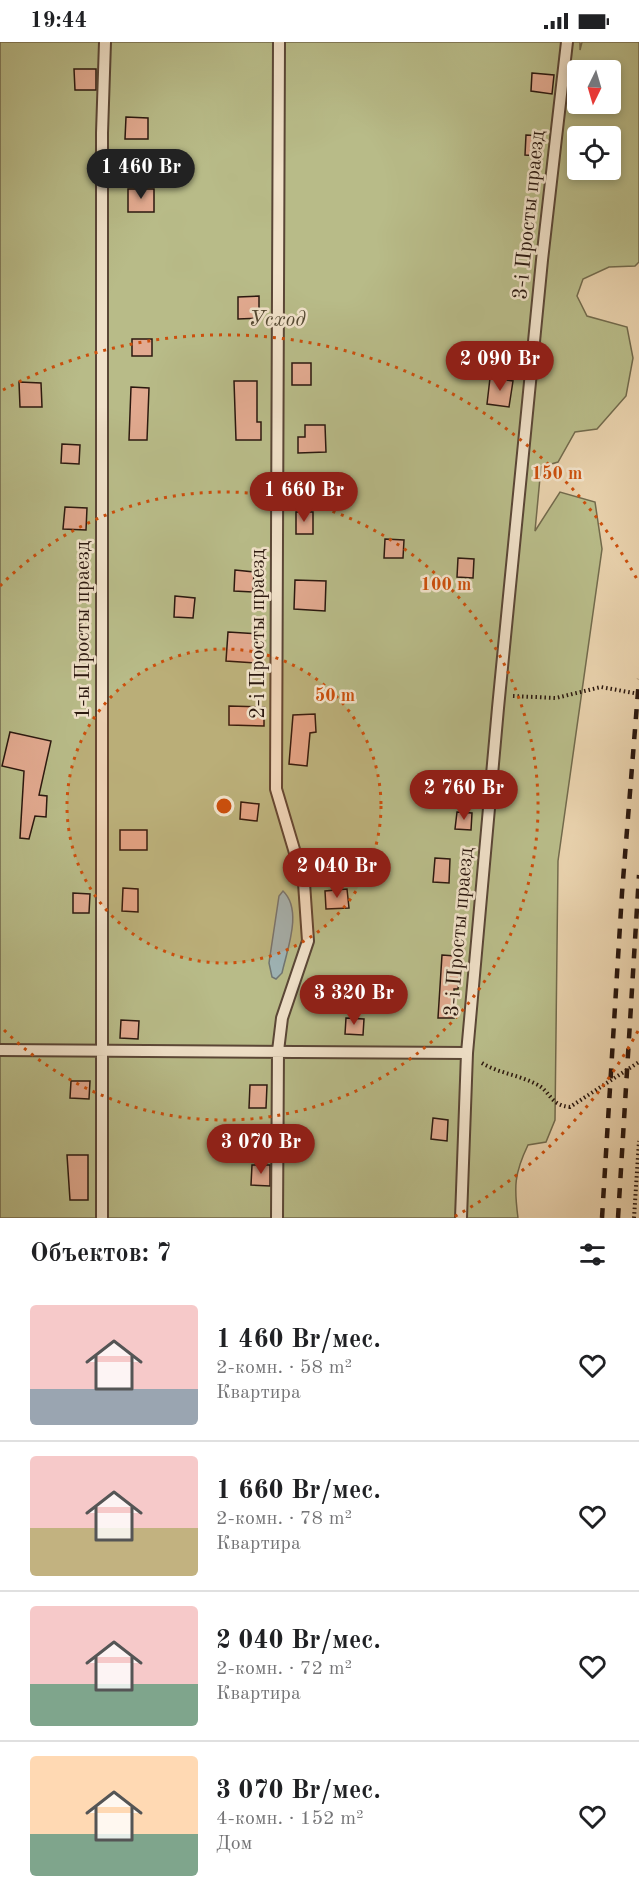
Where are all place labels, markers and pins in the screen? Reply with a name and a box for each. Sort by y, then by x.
pin: 1 460 Br [79,149,203,200]
pin: 2 090 Br [438,341,562,392]
pin: 1 660 Br [242,472,366,523]
pin: 2 760 Br [402,770,526,821]
centre of rings [214,796,234,816]
pin: 2 040 Br [275,848,399,899]
pin: 3 320 Br [292,975,416,1026]
pin: 3 070 Br [199,1124,323,1175]

